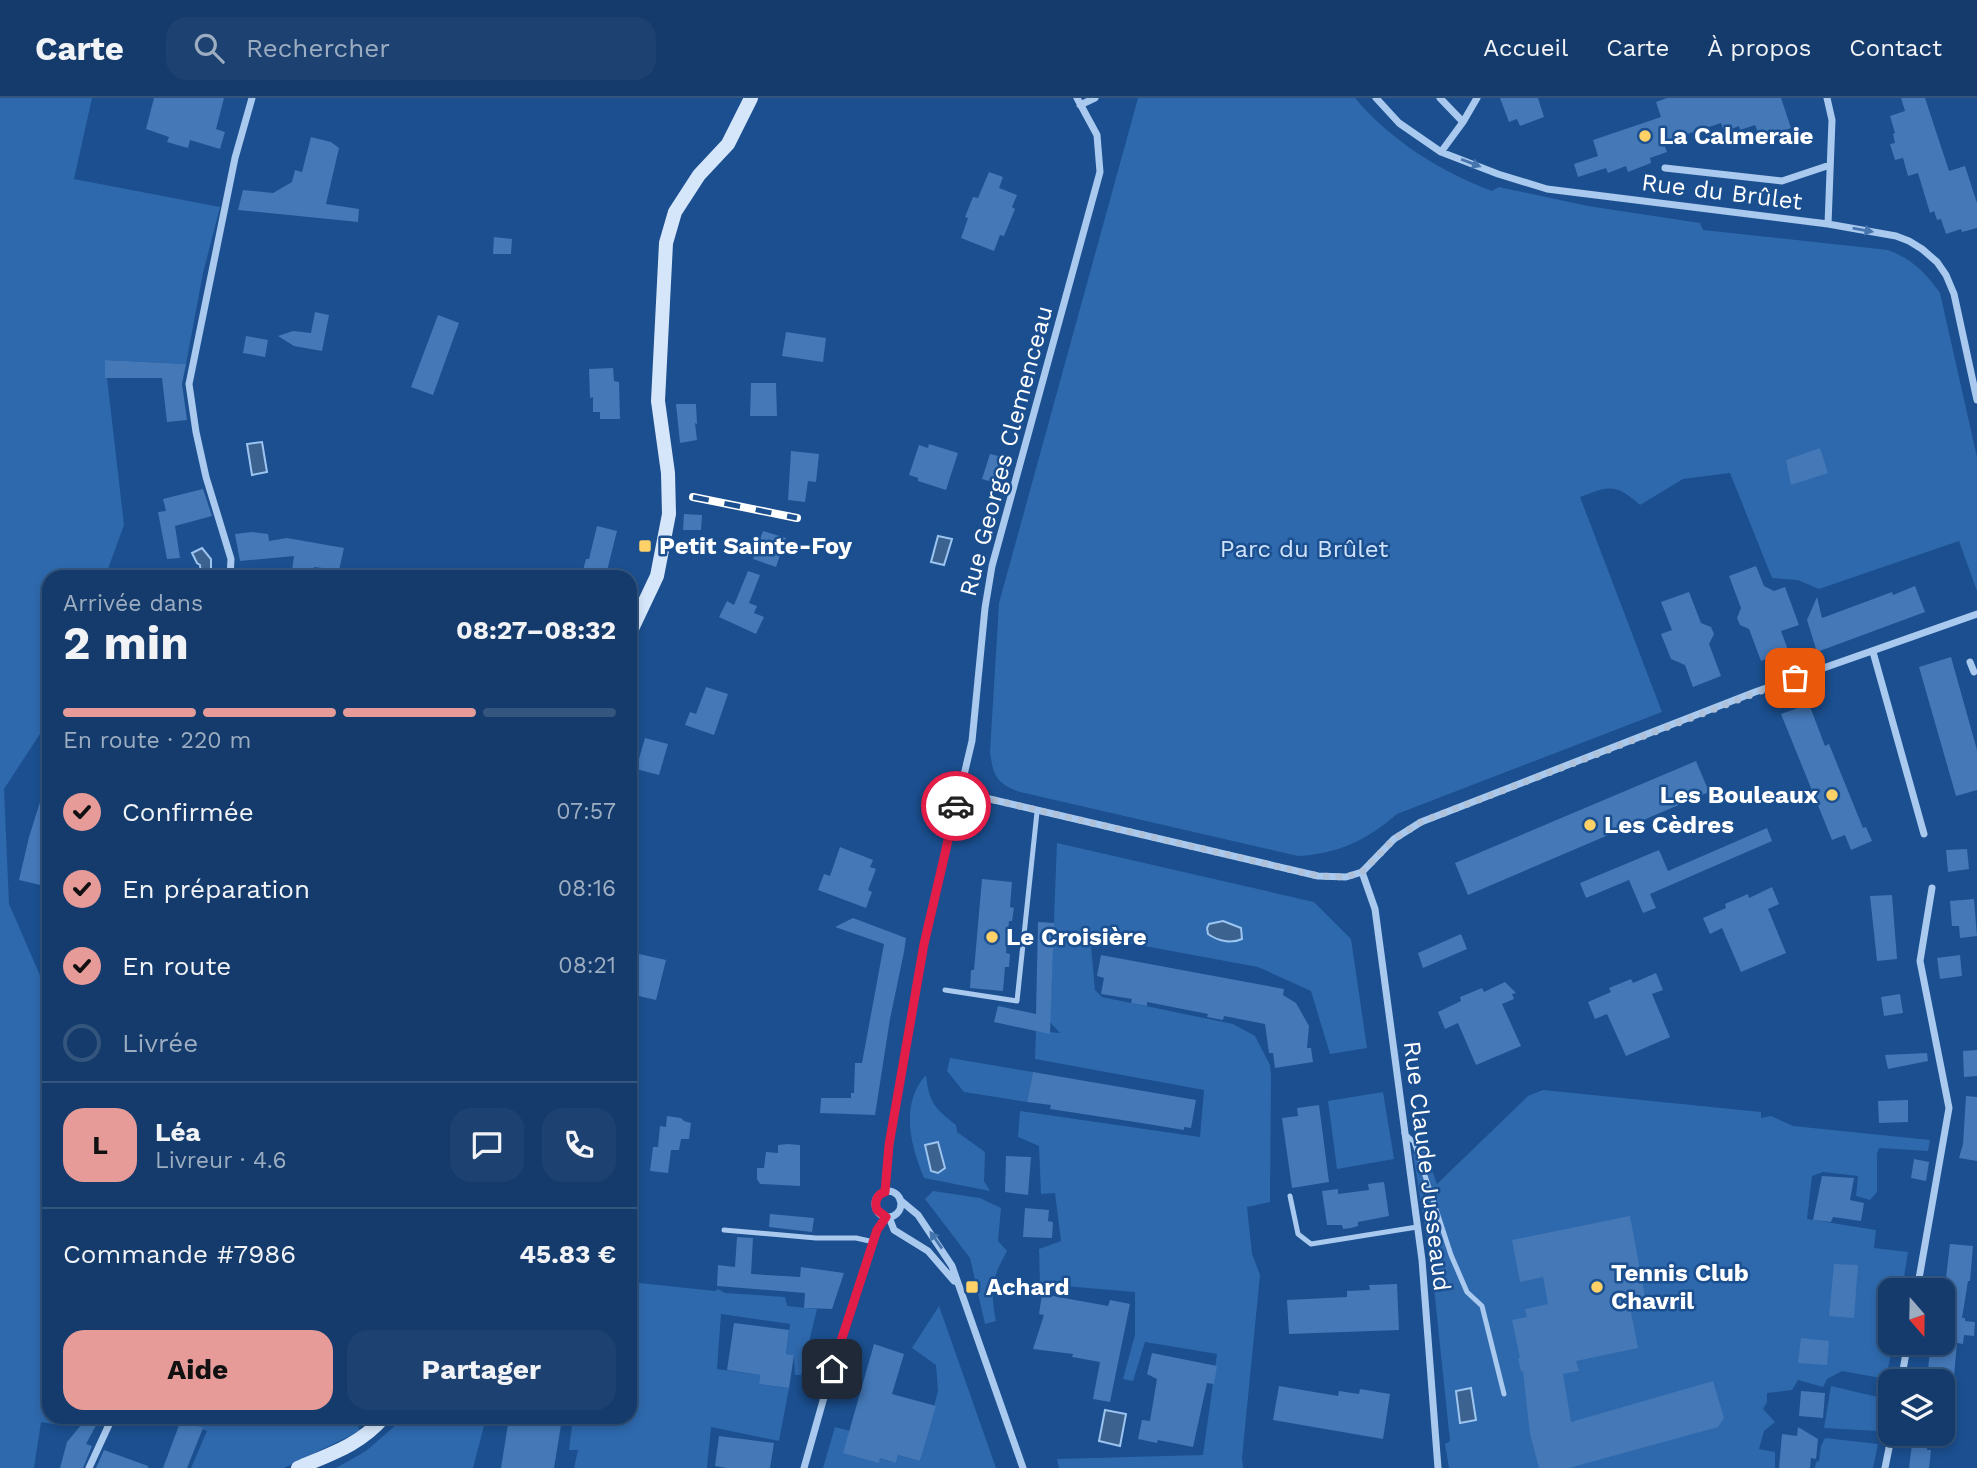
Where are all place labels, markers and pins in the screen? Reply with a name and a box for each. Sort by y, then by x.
place label: La Calmeraie [1659,122,1814,150]
marker: La Calmeraie [1637,128,1653,144]
place label: Petit Sainte-Foy [659,532,853,560]
marker: Petit Sainte-Foy [637,538,653,554]
pin [1765,648,1825,708]
place label: Les Bouleaux [1660,781,1818,809]
marker: Les Bouleaux [1824,787,1840,803]
place label: Les Cèdres [1604,811,1734,839]
marker: Les Cèdres [1582,817,1598,833]
place label: Le Croisière [1006,923,1147,951]
marker: Le Croisière [984,929,1000,945]
place label: Tennis Club Chavril [1611,1259,1749,1315]
place label: Achard [986,1273,1070,1301]
marker: Achard [964,1279,980,1295]
marker: Tennis Club Chavril [1589,1279,1605,1295]
pin [802,1339,862,1399]

